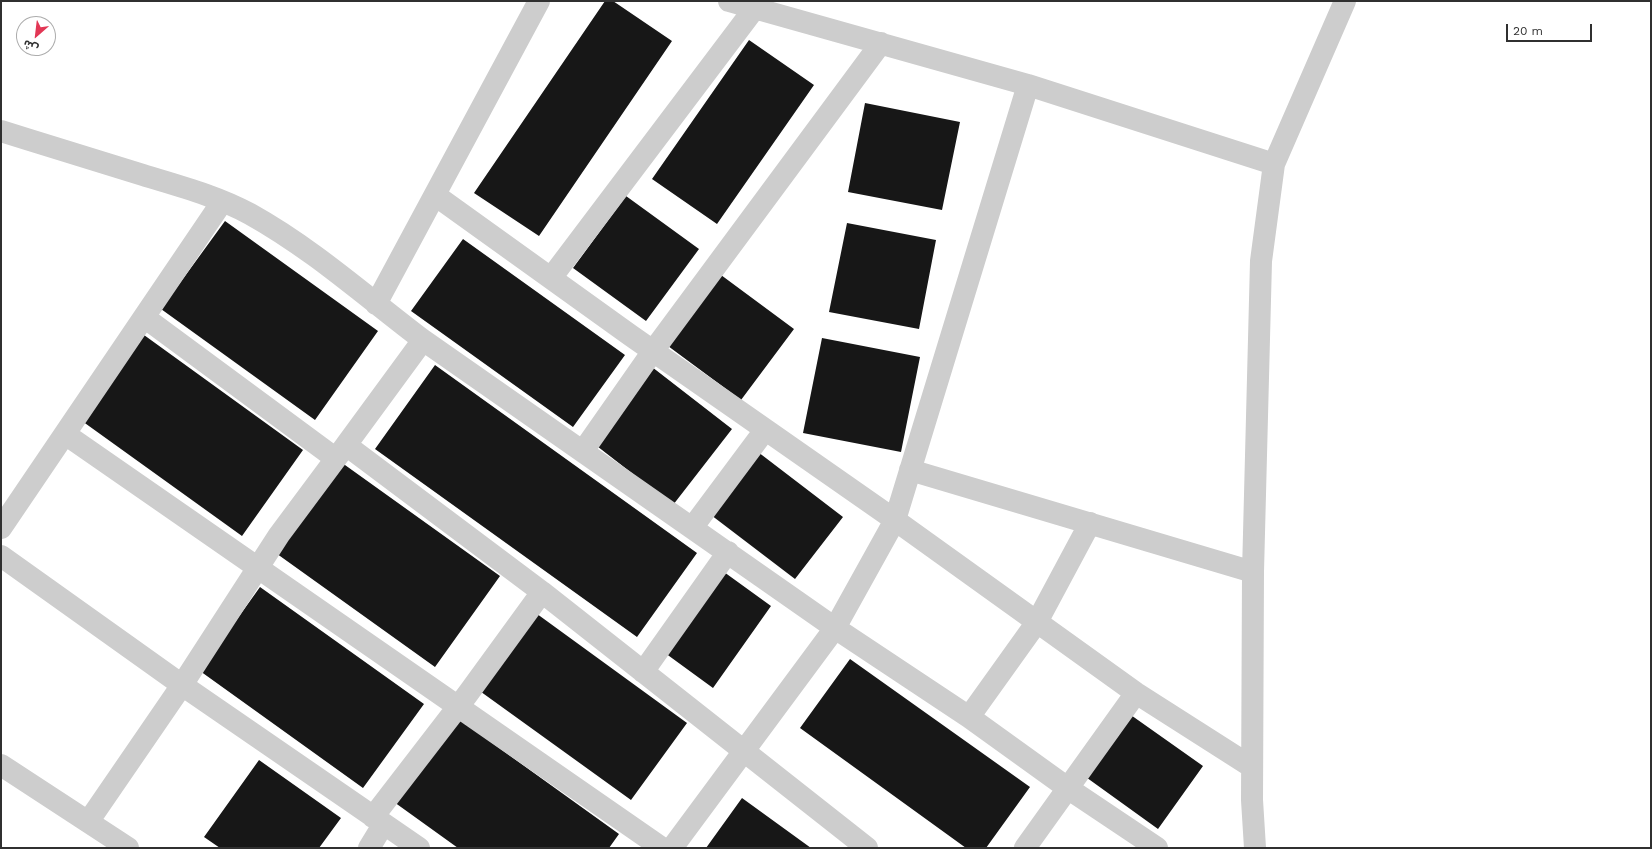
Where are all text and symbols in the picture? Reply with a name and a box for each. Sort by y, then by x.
north arrow [16,16,56,56]
scale bar [1508,16,1594,42]
text: 20 m [1513,24,1543,38]
text: ش [21,37,40,55]

